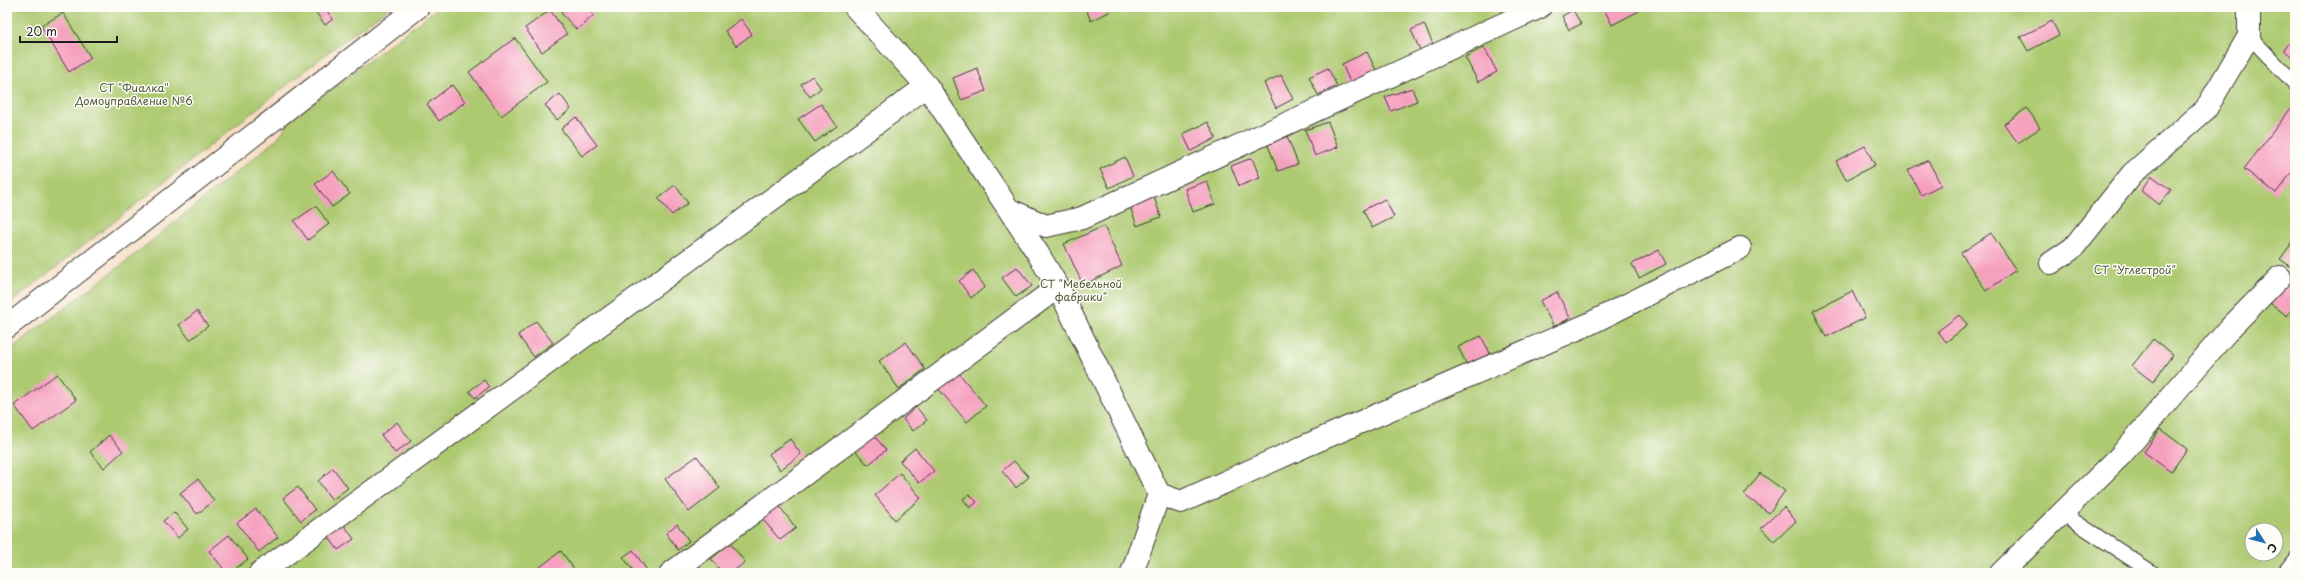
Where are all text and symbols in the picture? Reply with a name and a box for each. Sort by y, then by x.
scale bar [20,18,117,44]
text: 20 m [26,22,57,40]
park label: СТ "Фиалка" Домоуправление №6 [74,79,193,109]
park label: СТ "Углестрой" [2094,261,2176,278]
park label: СТ "Мебельной фабрики" [1040,275,1122,305]
north arrow [2244,522,2284,562]
text: С [2263,540,2282,557]

